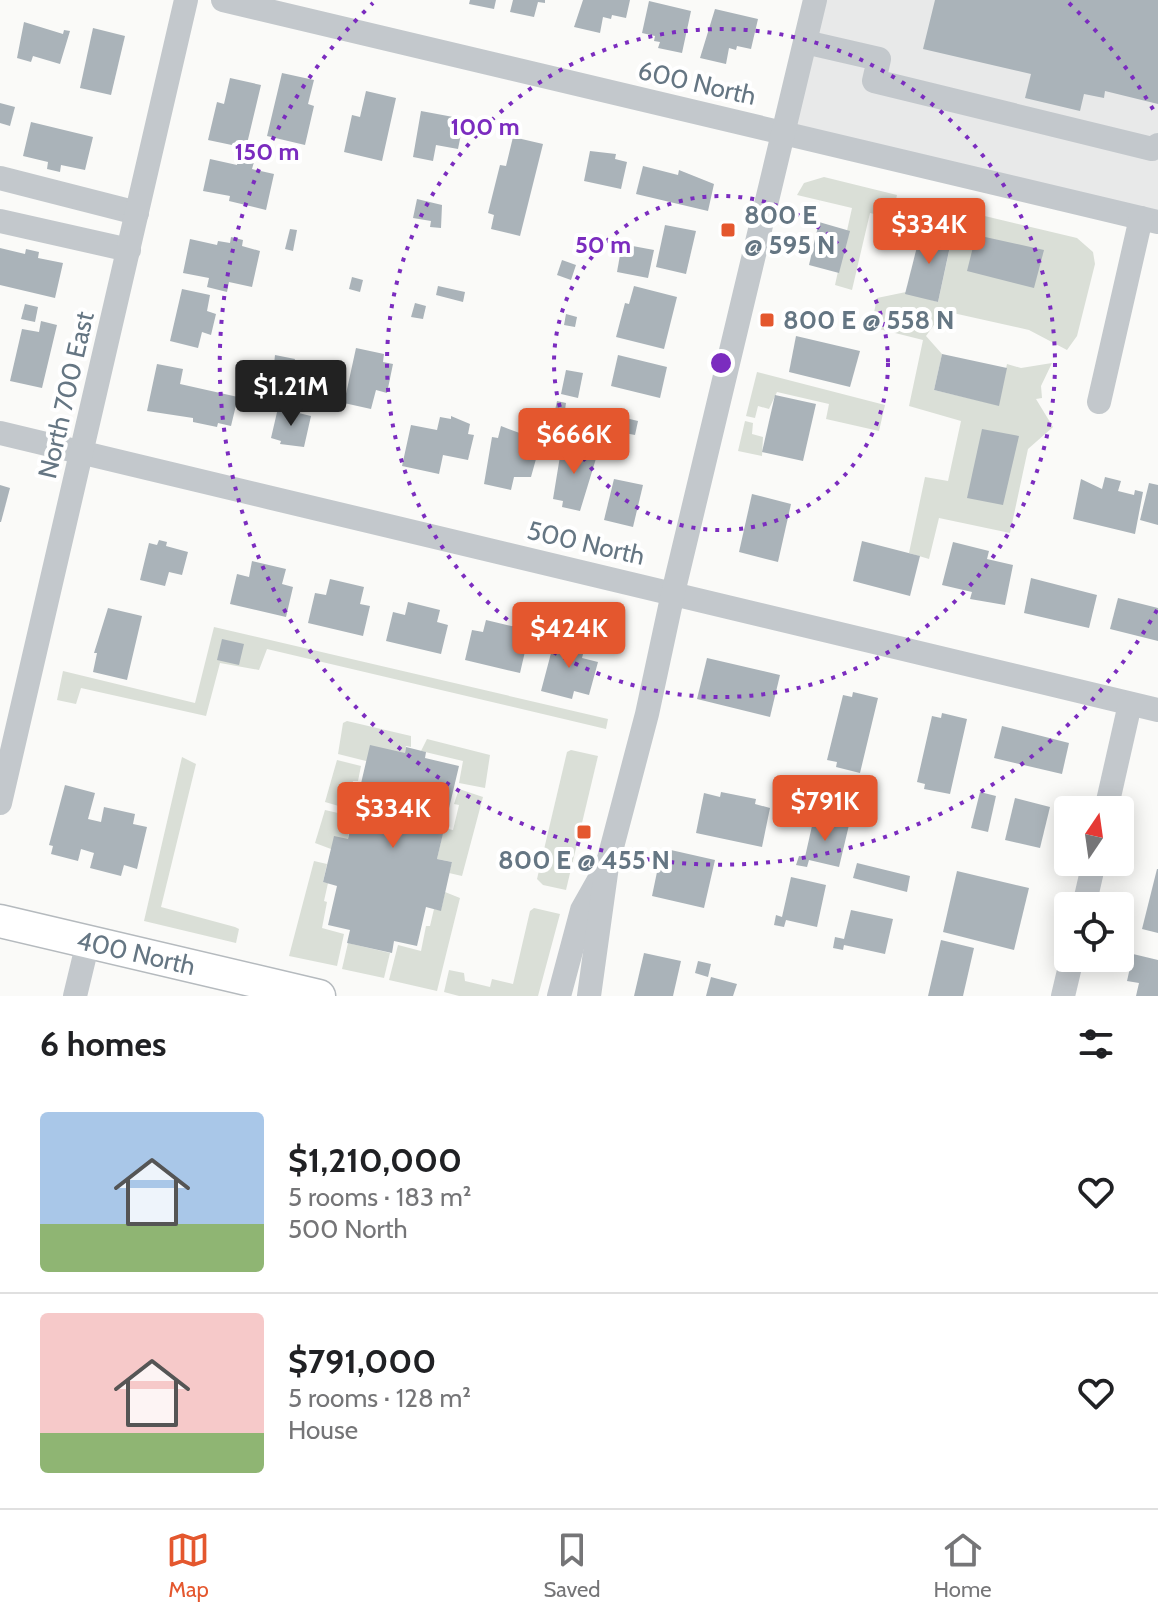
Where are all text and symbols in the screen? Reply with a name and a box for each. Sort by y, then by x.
street label: 600 North [635,54,759,112]
text: 100 m [450,112,520,141]
text: 150 m [235,137,299,166]
pin: $334K [873,198,985,266]
place label: 800 E @ 595 N [744,199,835,261]
text: $334K [891,208,967,240]
marker: 800 E @ 595 N [719,221,737,239]
text: 50 m [575,230,631,259]
place label: 800 E @ 558 N [783,304,954,336]
street label: North 700 East [31,308,101,482]
marker: 800 E @ 558 N [758,311,776,329]
centre of rings [707,349,735,377]
pin: $1.21M [226,360,356,428]
text: $1.21M [253,370,329,402]
pin: $666K [518,408,630,476]
text: $666K [536,418,612,450]
street label: 500 North [524,514,648,572]
pin: $424K [513,602,625,670]
text: $424K [530,612,608,644]
pin: $791K [769,775,881,843]
pin: $334K [337,782,449,850]
text: $791K [791,785,859,817]
text: $334K [355,792,431,824]
north arrow [1054,796,1134,876]
map controls [1054,796,1134,972]
marker: 800 E @ 455 N [575,823,593,841]
place label: 800 E @ 455 N [498,844,670,876]
button: locate [1054,892,1134,972]
street label: 400 North [74,924,198,982]
icon: filters [1074,1022,1118,1066]
text: 6 homes [40,1023,166,1065]
text: $1,210,000 [288,1139,462,1181]
icon: home [104,1144,200,1240]
icon: heart [1074,1170,1118,1214]
text: 5 rooms · 183 m² [288,1181,471,1213]
text: 500 North [288,1213,408,1245]
text: $791,000 [288,1340,436,1382]
icon: home [104,1345,200,1441]
icon: heart [1074,1371,1118,1415]
text: 5 rooms · 128 m² [288,1382,471,1414]
text: House [288,1414,358,1446]
tab: Map [166,1528,210,1603]
tab: Saved [543,1528,601,1603]
tab: Home [934,1528,991,1603]

